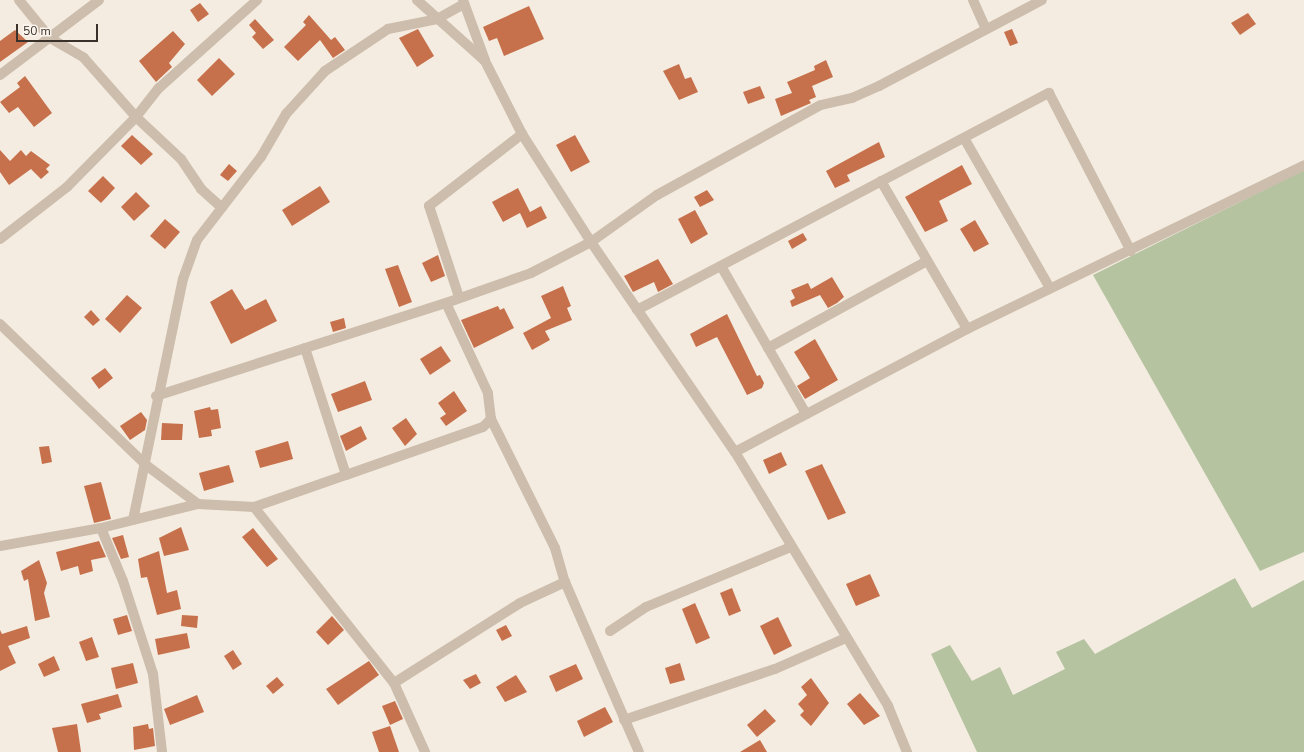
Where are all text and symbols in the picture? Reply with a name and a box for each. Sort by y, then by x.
scale bar [18,16,100,42]
text: 50 m [23,23,51,39]

